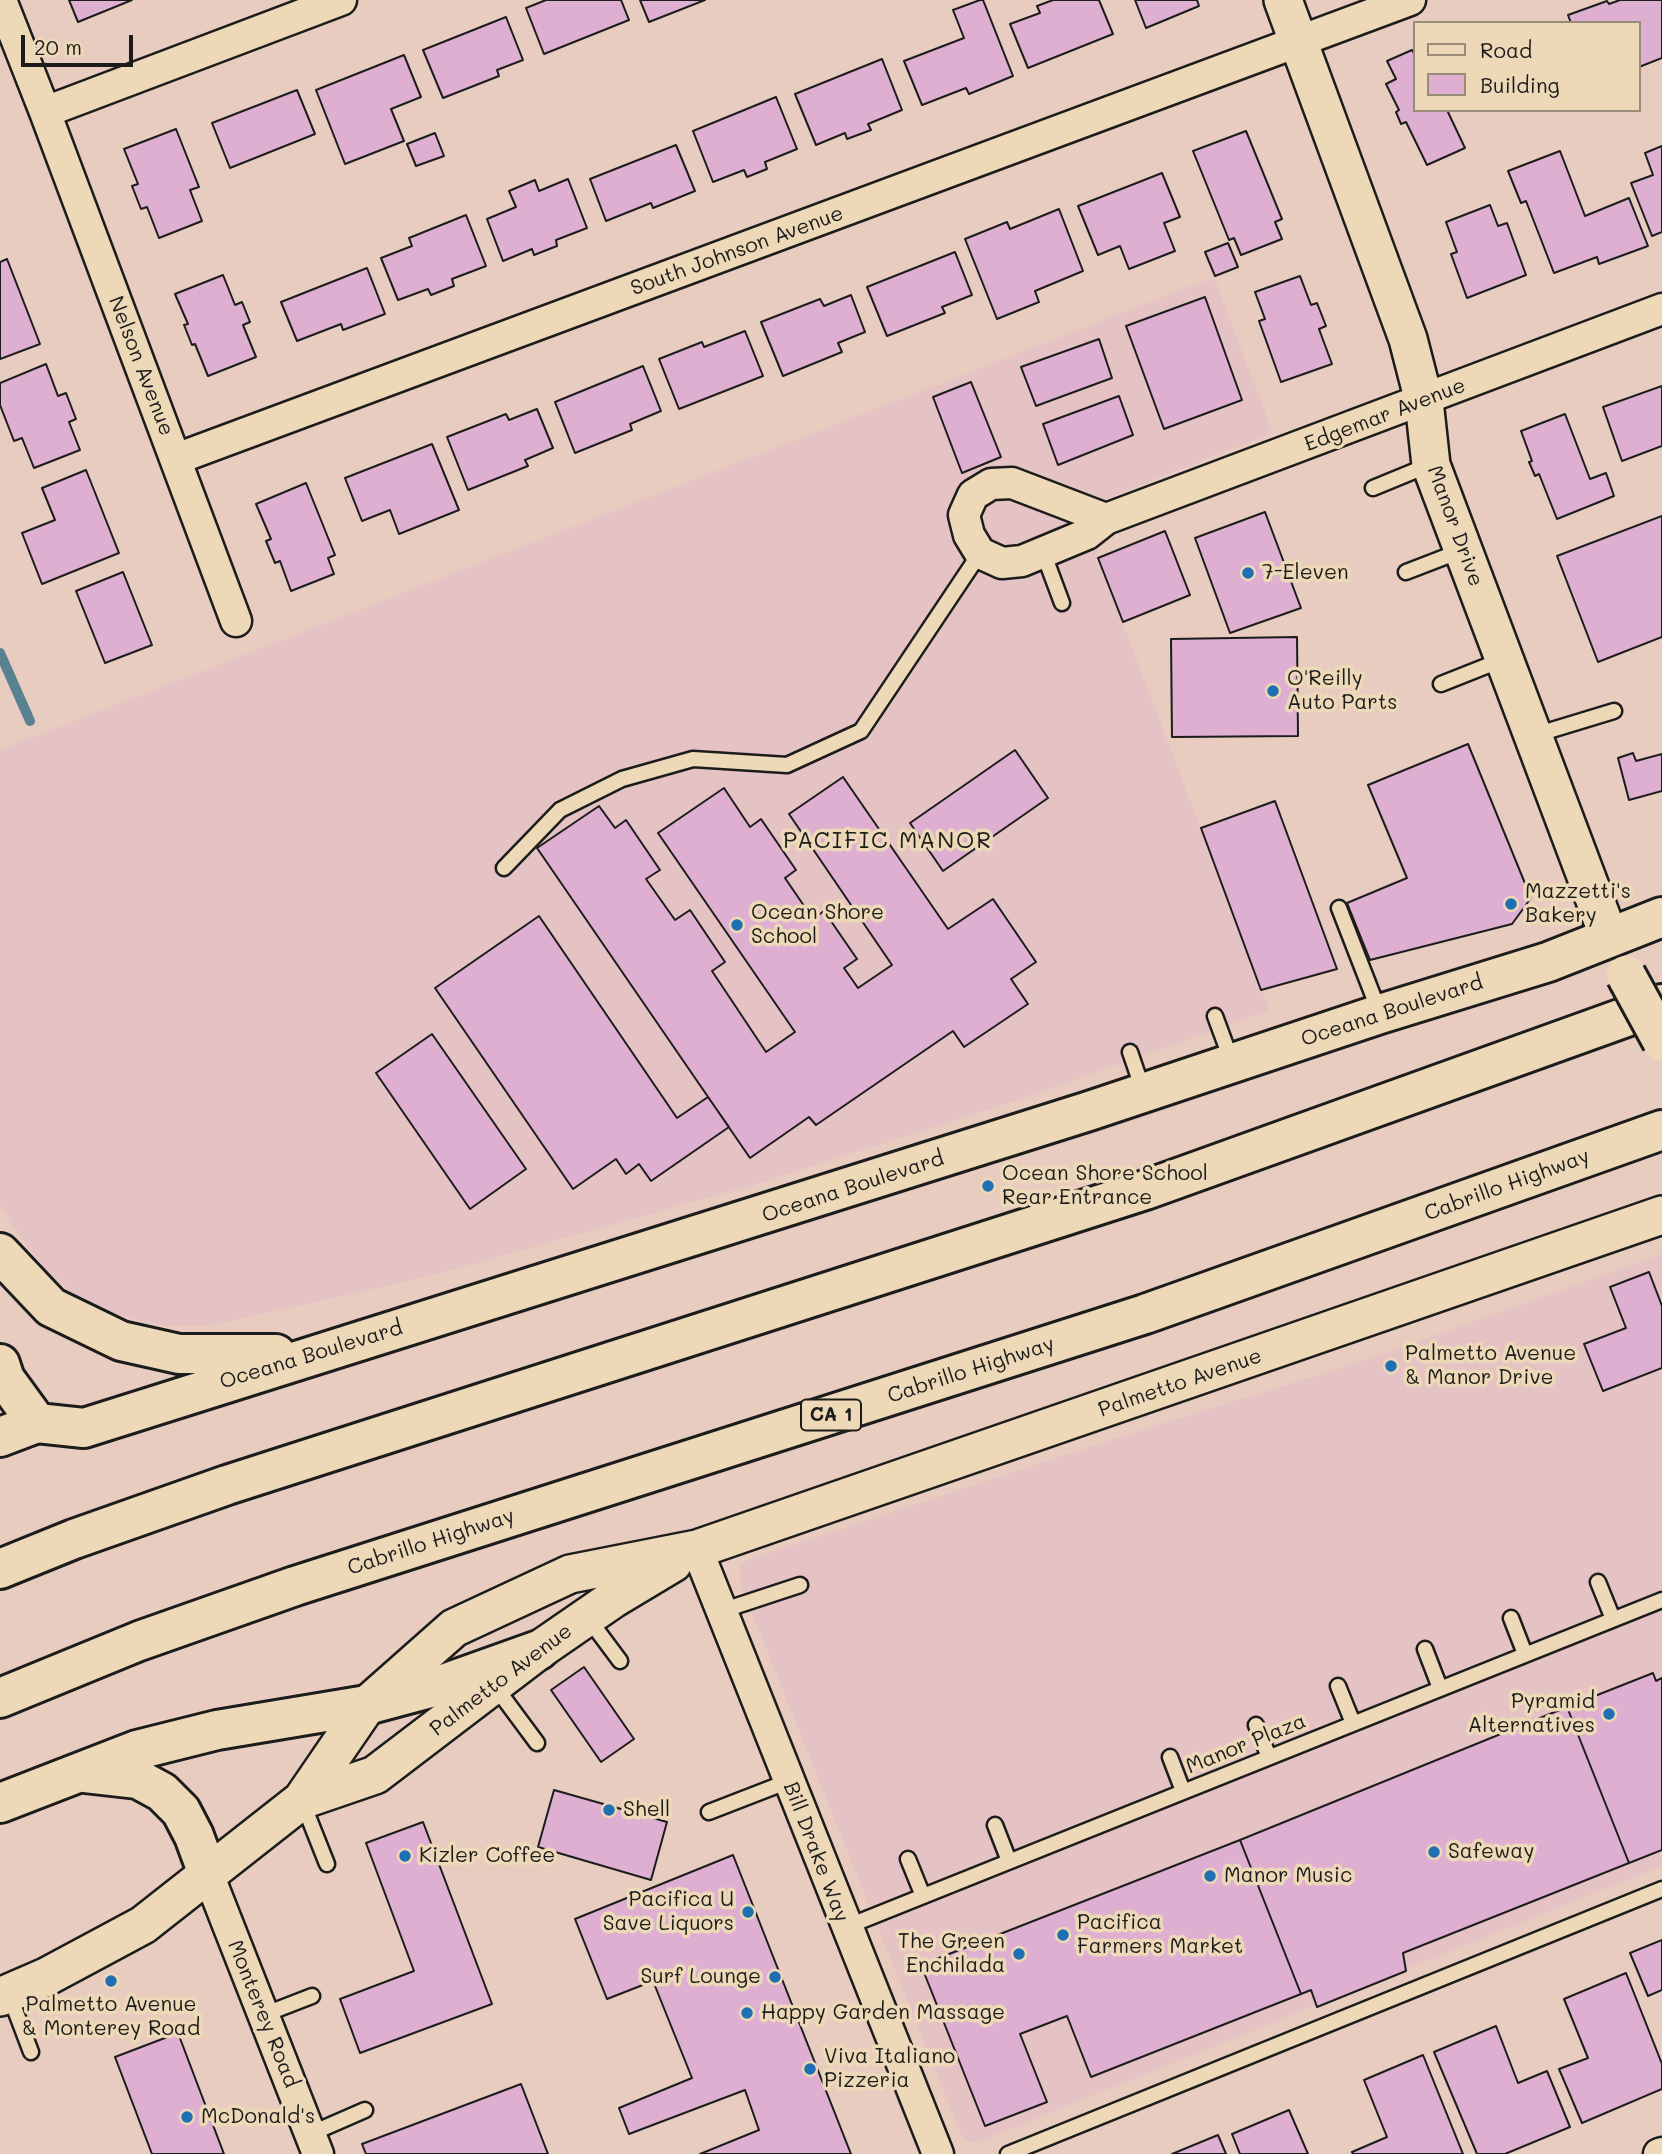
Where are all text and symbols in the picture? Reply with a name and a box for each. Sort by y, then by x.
scale bar [24,21,136,65]
legend [1414,21,1641,112]
text: 20 m [34,33,82,60]
text: Road [1480,36,1532,63]
text: Building [1480,71,1560,98]
street label: South Johnson Avenue [627,201,847,301]
street label: Nelson Avenue [103,293,179,439]
street label: Edgemar Avenue [1301,373,1469,457]
street label: Manor Drive [1421,462,1489,590]
place label: 7-Eleven [1262,560,1349,586]
marker: 7-Eleven [1240,565,1256,581]
place label: O'Reilly Auto Parts [1287,666,1397,716]
marker: O'Reilly Auto Parts [1265,683,1281,699]
district label: PACIFIC MANOR [785,827,991,855]
place label: Mazzetti's Bakery [1525,879,1631,929]
marker: Mazzetti's Bakery [1503,896,1519,912]
place label: Ocean Shore School [751,900,884,950]
marker: Ocean Shore School [729,917,745,933]
street label: Oceana Boulevard [1298,970,1486,1052]
street label: Cabrillo Highway [1421,1143,1593,1227]
street label: Oceana Boulevard [759,1146,947,1228]
place label: Ocean Shore School Rear Entrance [1002,1161,1208,1211]
marker: Ocean Shore School Rear Entrance [980,1178,996,1194]
street label: Oceana Boulevard [217,1315,405,1395]
street label: Cabrillo Highway [884,1331,1058,1409]
place label: Palmetto Avenue & Manor Drive [1405,1341,1576,1391]
street label: Palmetto Avenue [1095,1343,1265,1423]
marker: Palmetto Avenue & Manor Drive [1383,1358,1399,1374]
road number: CA 1 [801,1400,861,1430]
street label: Cabrillo Highway [344,1503,518,1581]
street label: Palmetto Avenue [425,1618,577,1742]
place label: Pyramid Alternatives [1468,1689,1595,1739]
marker: Pyramid Alternatives [1601,1706,1617,1722]
street label: Manor Plaza [1182,1709,1310,1779]
street label: Bill Drake Way [778,1778,854,1926]
place label: Shell [623,1797,670,1823]
marker: Shell [601,1802,617,1818]
place label: Safeway [1448,1839,1534,1865]
place label: Kizler Coffee [419,1843,555,1869]
marker: Safeway [1426,1844,1442,1860]
marker: Kizler Coffee [397,1848,413,1864]
place label: Manor Music [1224,1863,1352,1889]
marker: Manor Music [1202,1868,1218,1884]
place label: Pacifica U Save Liquors [603,1887,734,1937]
marker: Pacifica U Save Liquors [740,1904,756,1920]
place label: Pacifica Farmers Market [1077,1910,1243,1960]
marker: Pacifica Farmers Market [1055,1927,1071,1943]
place label: The Green Enchilada [898,1929,1005,1979]
street label: Monterey Road [222,1937,304,2091]
marker: The Green Enchilada [1011,1946,1027,1962]
place label: Surf Lounge [640,1964,761,1990]
marker: Surf Lounge [767,1969,783,1985]
marker: Palmetto Avenue & Monterey Road [103,1973,119,1989]
place label: Palmetto Avenue & Monterey Road [22,1992,200,2042]
place label: Happy Garden Massage [761,2000,1005,2026]
marker: Happy Garden Massage [739,2005,755,2021]
place label: Viva Italiano Pizzeria [824,2044,955,2094]
marker: Viva Italiano Pizzeria [802,2061,818,2077]
place label: McDonald's [201,2104,315,2130]
marker: McDonald's [179,2109,195,2125]

